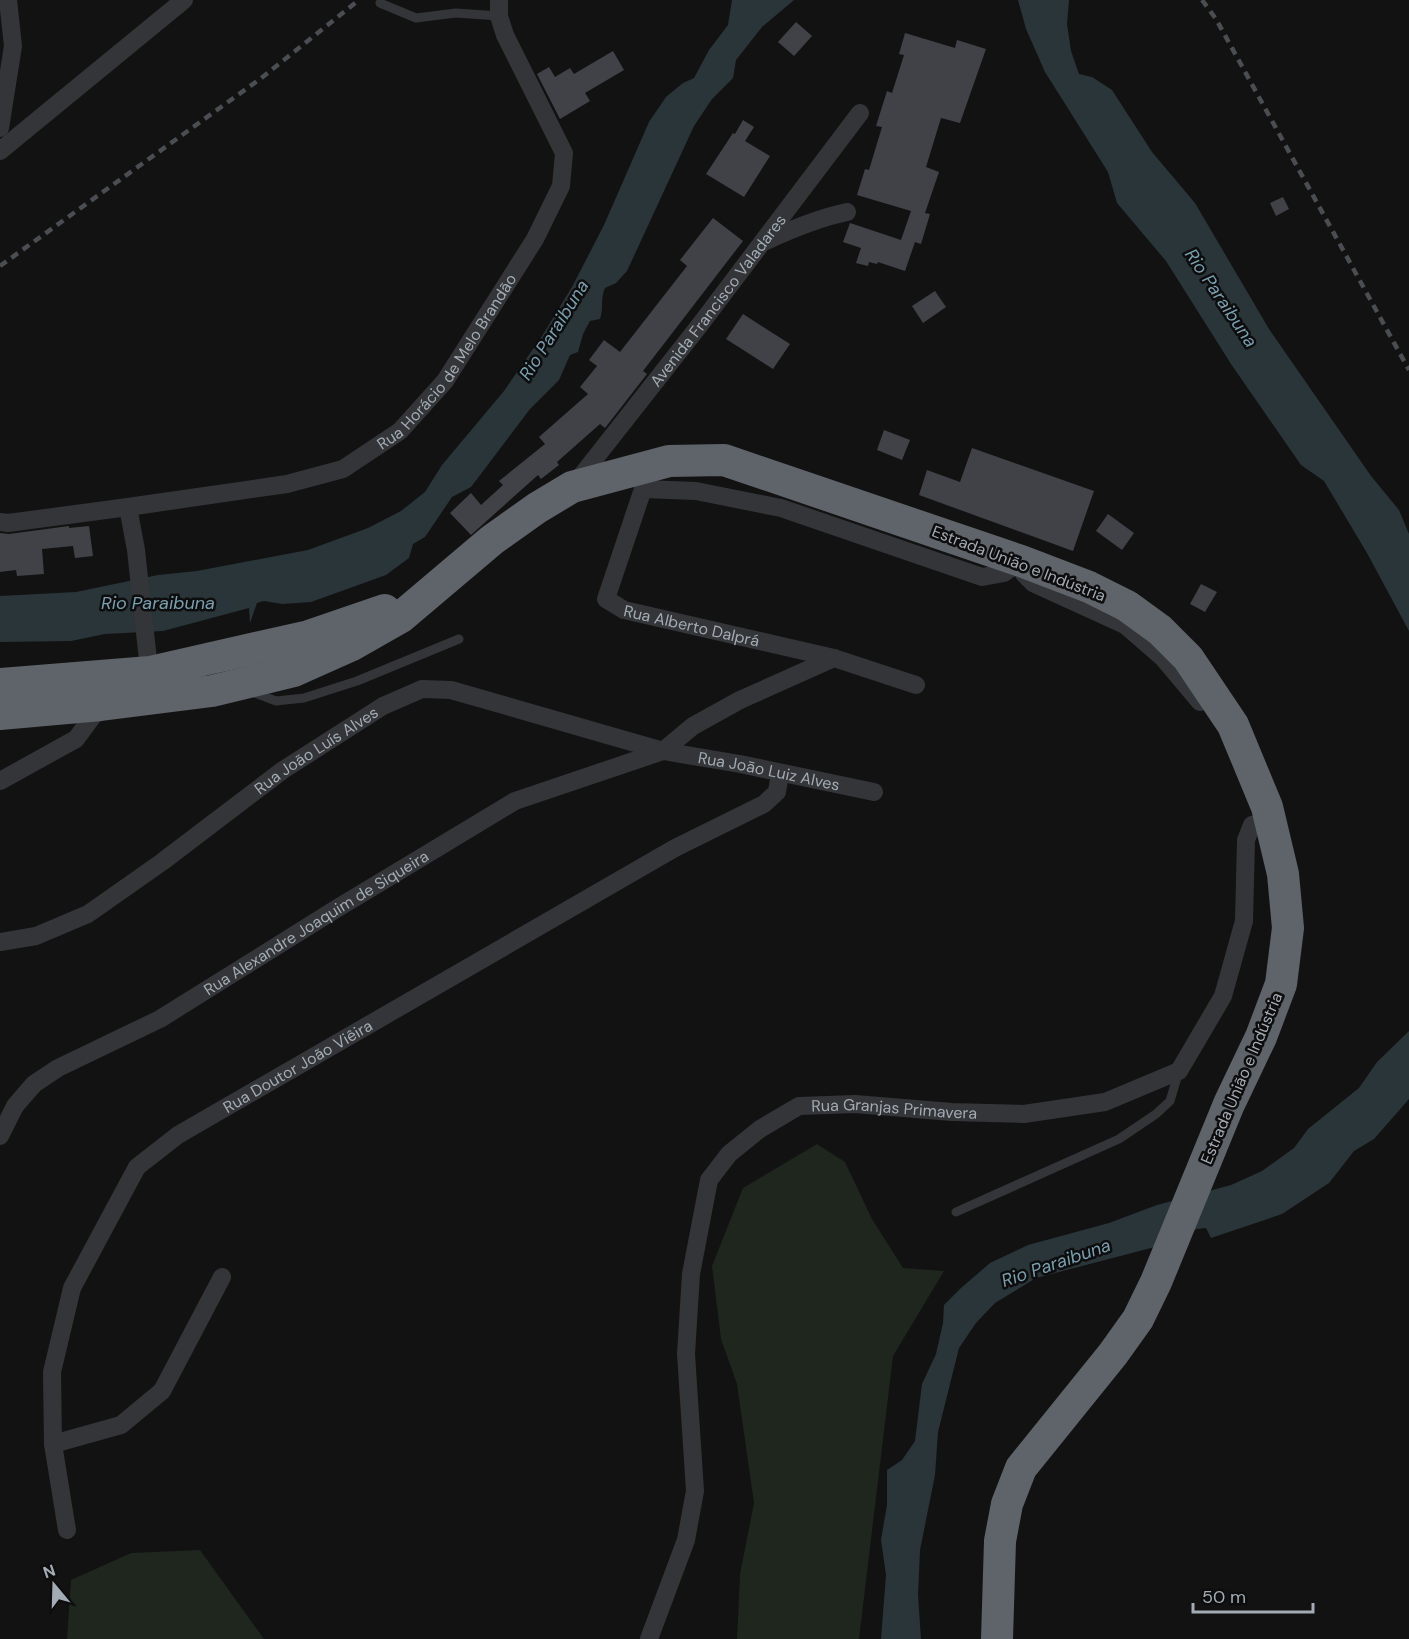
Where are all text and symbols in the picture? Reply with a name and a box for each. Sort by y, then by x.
street label: Avenida Francisco Valadares [645,210,791,391]
water label: Rio Paraibuna [1179,244,1263,352]
street label: Rua Horácio de Melo Brandão [373,270,521,455]
water label: Rio Paraibuna [514,275,594,385]
street label: Estrada União e Indústria [929,521,1109,606]
water label: Rio Paraibuna [101,591,215,615]
street label: Rua Alberto Dalprá [622,600,761,652]
street label: Rua João Luís Alves [250,702,382,799]
street label: Rua Joāo Luiz Alves [696,747,842,796]
street label: Rua Alexandre Joaquim de Siqueira [200,846,433,1000]
street label: Estrada União e Indústria [1196,989,1287,1167]
street label: Rua Doutor João Viêira [219,1015,376,1118]
street label: Rua Granjas Primavera [811,1094,977,1124]
water label: Rio Paraibuna [998,1233,1114,1293]
north arrow [24,1555,84,1615]
text: N [40,1559,58,1583]
scale bar [1193,1576,1313,1614]
text: 50 m [1202,1585,1246,1609]

